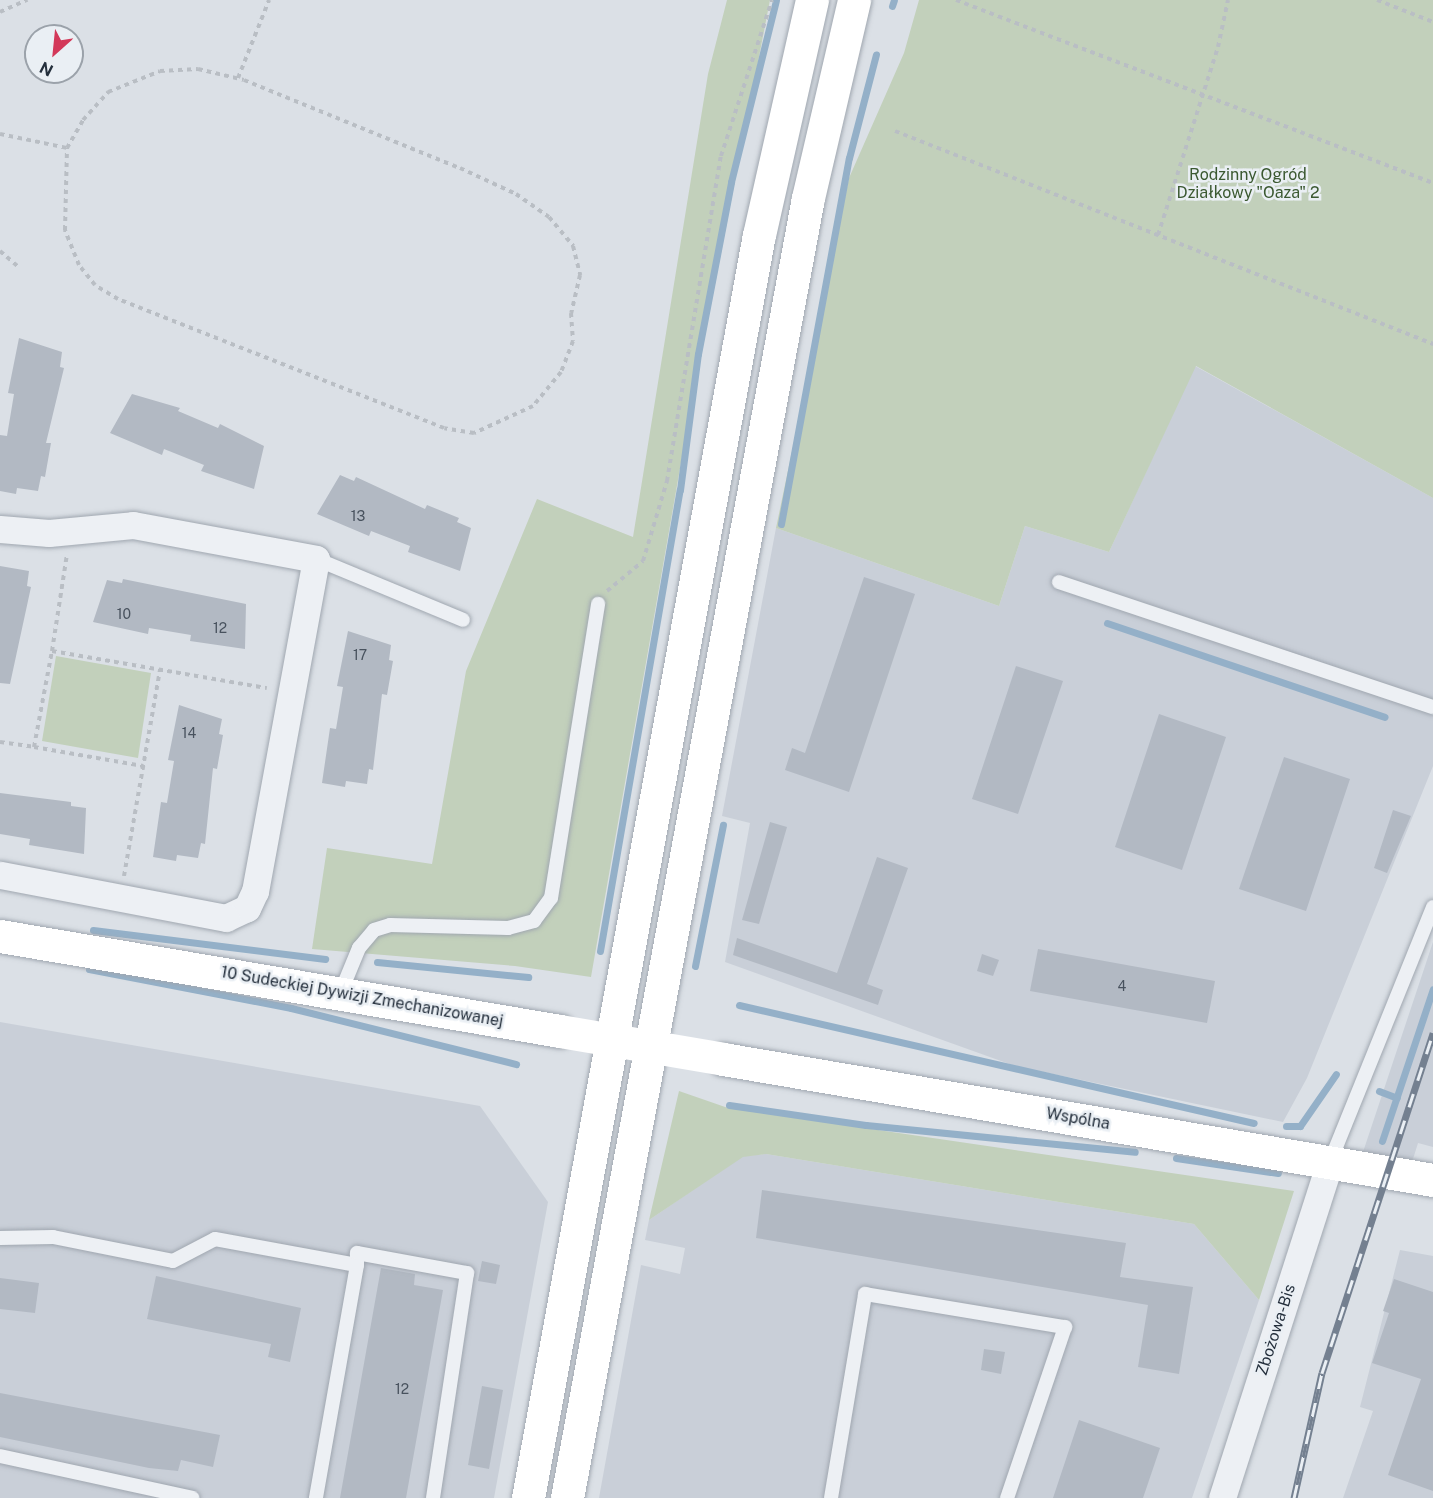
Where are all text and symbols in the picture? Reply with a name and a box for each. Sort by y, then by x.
north arrow [24,24,84,84]
text: N [37,57,56,80]
park label: Rodzinny Ogród Działkowy "Oaza" 2 [1177,165,1319,203]
house number: 13 [351,508,365,524]
house number: 10 [117,606,131,622]
house number: 12 [213,620,227,636]
house number: 17 [353,647,367,663]
house number: 14 [182,725,196,741]
street label: 10 Sudeckiej Dywizji Zmechanizowanej [219,963,505,1031]
house number: 4 [1118,978,1126,994]
street label: Wspólna [1045,1104,1111,1134]
street label: Zbożowa-Bis [1252,1282,1300,1378]
house number: 12 [395,1381,409,1397]

